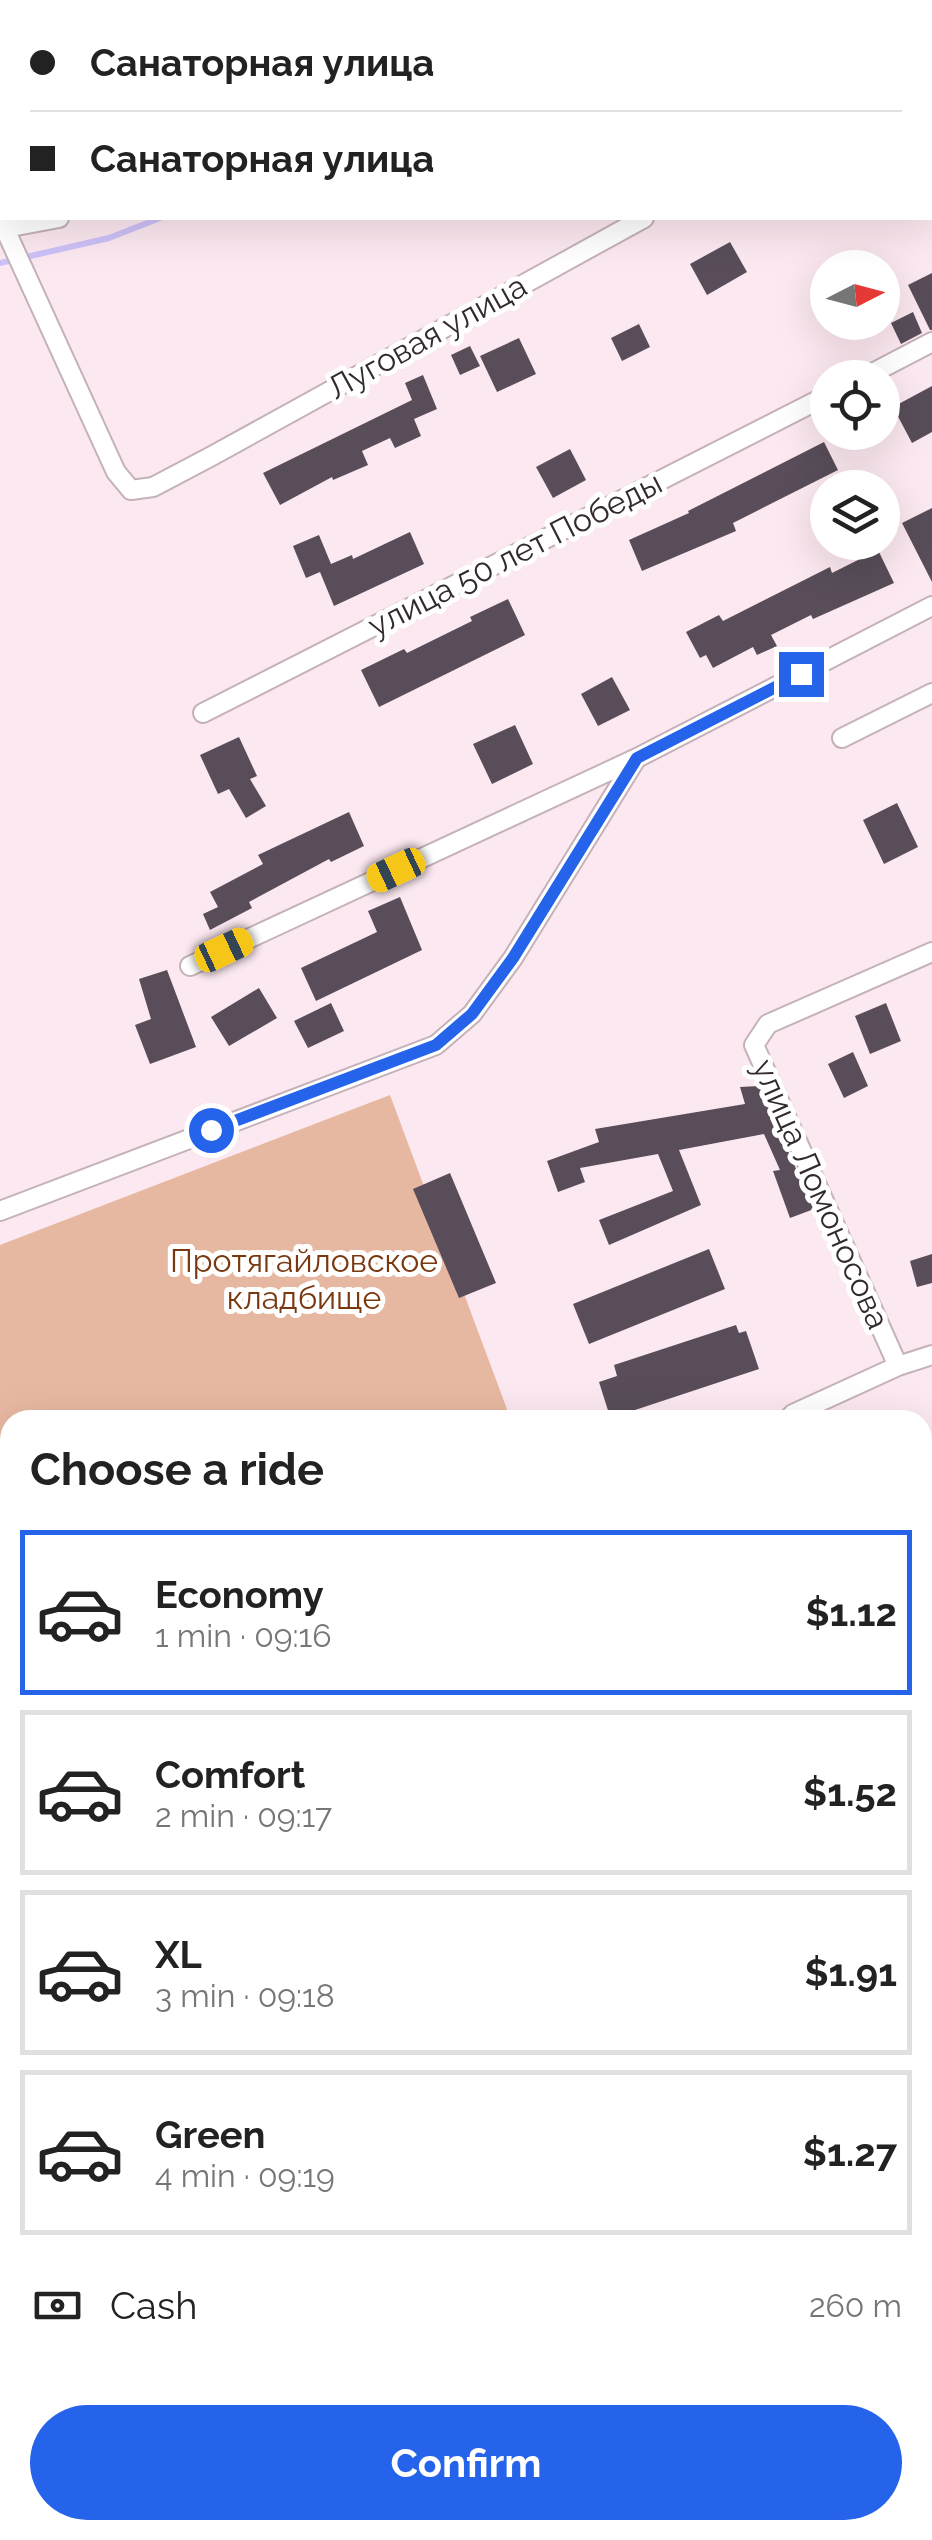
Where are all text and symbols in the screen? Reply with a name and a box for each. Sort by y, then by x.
text: Санаторная улица [90,40,434,85]
text: Санаторная улица [90,136,434,181]
north arrow [810,250,900,340]
map controls [810,250,900,560]
street label: Луговая улица [321,267,533,406]
button: locate [810,360,900,450]
street label: улица 50 лет Победы [362,463,668,644]
button: layers [810,470,900,560]
route end [779,652,824,697]
car [362,844,430,896]
car [190,924,258,976]
street label: улица Ломоносова [745,1053,898,1334]
route start [189,1108,234,1153]
park label: Протягайловское кладбище [170,1242,438,1316]
text: Choose a ride [30,1443,324,1496]
icon: car [35,1568,125,1658]
text: Economy [155,1572,324,1617]
text: $1.12 [805,1590,897,1635]
text: 1 min · 09:16 [155,1617,332,1654]
icon: car [35,1748,125,1838]
text: Comfort [155,1752,305,1797]
text: $1.52 [803,1770,897,1815]
text: 2 min · 09:17 [155,1797,332,1834]
icon: car [35,1928,125,2018]
text: XL [155,1932,202,1977]
text: $1.91 [804,1950,897,1995]
text: 3 min · 09:18 [155,1977,335,2014]
icon: car [35,2108,125,2198]
text: Green [155,2112,265,2157]
text: $1.27 [803,2130,897,2175]
text: 4 min · 09:19 [155,2157,335,2194]
icon: cash [30,2278,85,2333]
text: Cash [110,2283,197,2328]
text: 260 m [809,2287,902,2324]
button: Confirm [30,2405,902,2520]

